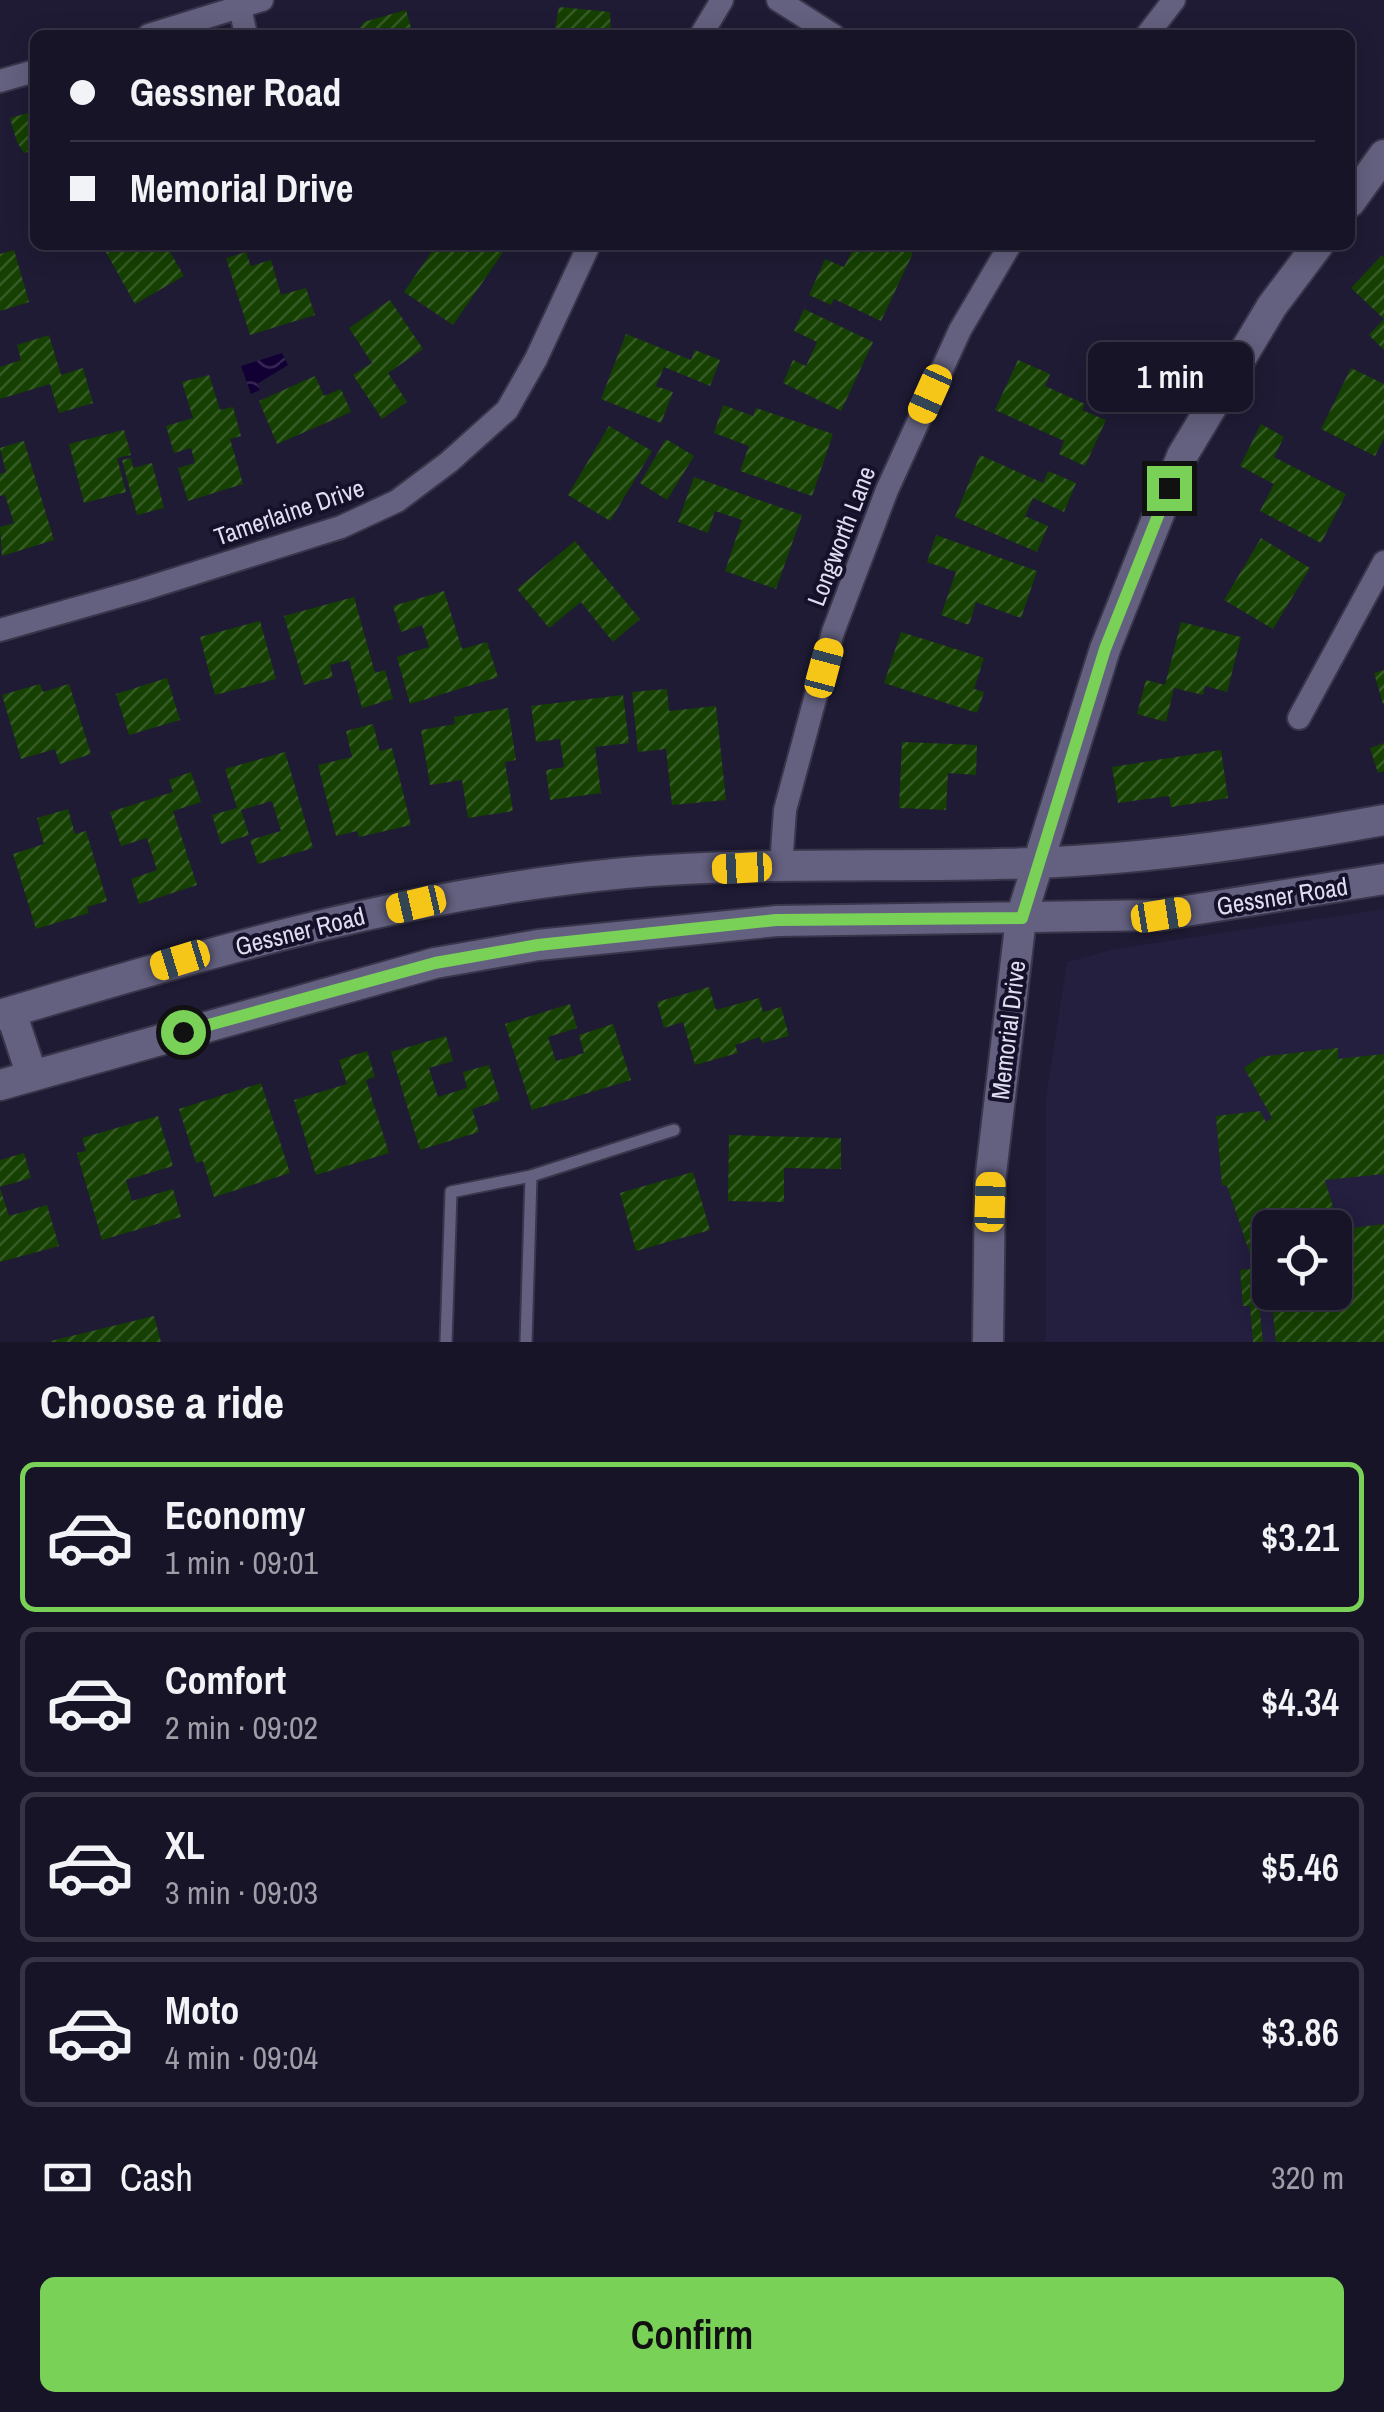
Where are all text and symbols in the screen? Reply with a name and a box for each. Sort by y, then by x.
text: Gessner Road [130,67,341,118]
text: Memorial Drive [130,163,353,214]
callout: 1 min [1086,343,1252,413]
text: 1 min [1137,355,1204,398]
car [904,360,956,428]
street label: Longworth Lane [799,461,883,611]
route end [1147,466,1192,511]
street label: Tamerlaine Drive [209,470,369,554]
car [802,635,846,701]
car [711,851,773,885]
street label: Gessner Road [1214,869,1350,923]
car [383,883,449,925]
car [1129,895,1193,935]
street label: Gessner Road [232,899,368,963]
car [147,937,213,983]
street label: Memorial Drive [983,958,1033,1102]
route start [161,1010,206,1055]
car [974,1171,1006,1233]
map controls [1252,1210,1352,1310]
button: locate [1252,1210,1352,1310]
text: Choose a ride [40,1371,284,1432]
text: Economy [165,1490,305,1541]
icon: car [45,1492,135,1582]
text: $3.21 [1261,1512,1339,1563]
text: 1 min · 09:01 [165,1541,318,1584]
text: Comfort [165,1655,286,1706]
icon: car [45,1657,135,1747]
text: $4.34 [1261,1677,1339,1728]
text: 2 min · 09:02 [165,1706,318,1749]
text: XL [165,1820,205,1871]
icon: car [45,1822,135,1912]
text: $5.46 [1261,1842,1339,1893]
text: 3 min · 09:03 [165,1871,318,1914]
text: Moto [165,1985,239,2036]
icon: car [45,1987,135,2077]
text: $3.86 [1261,2007,1339,2058]
text: 4 min · 09:04 [165,2036,318,2079]
icon: cash [40,2150,95,2205]
text: Cash [120,2152,193,2203]
text: 320 m [1271,2156,1344,2199]
button: Confirm [40,2277,1344,2392]

